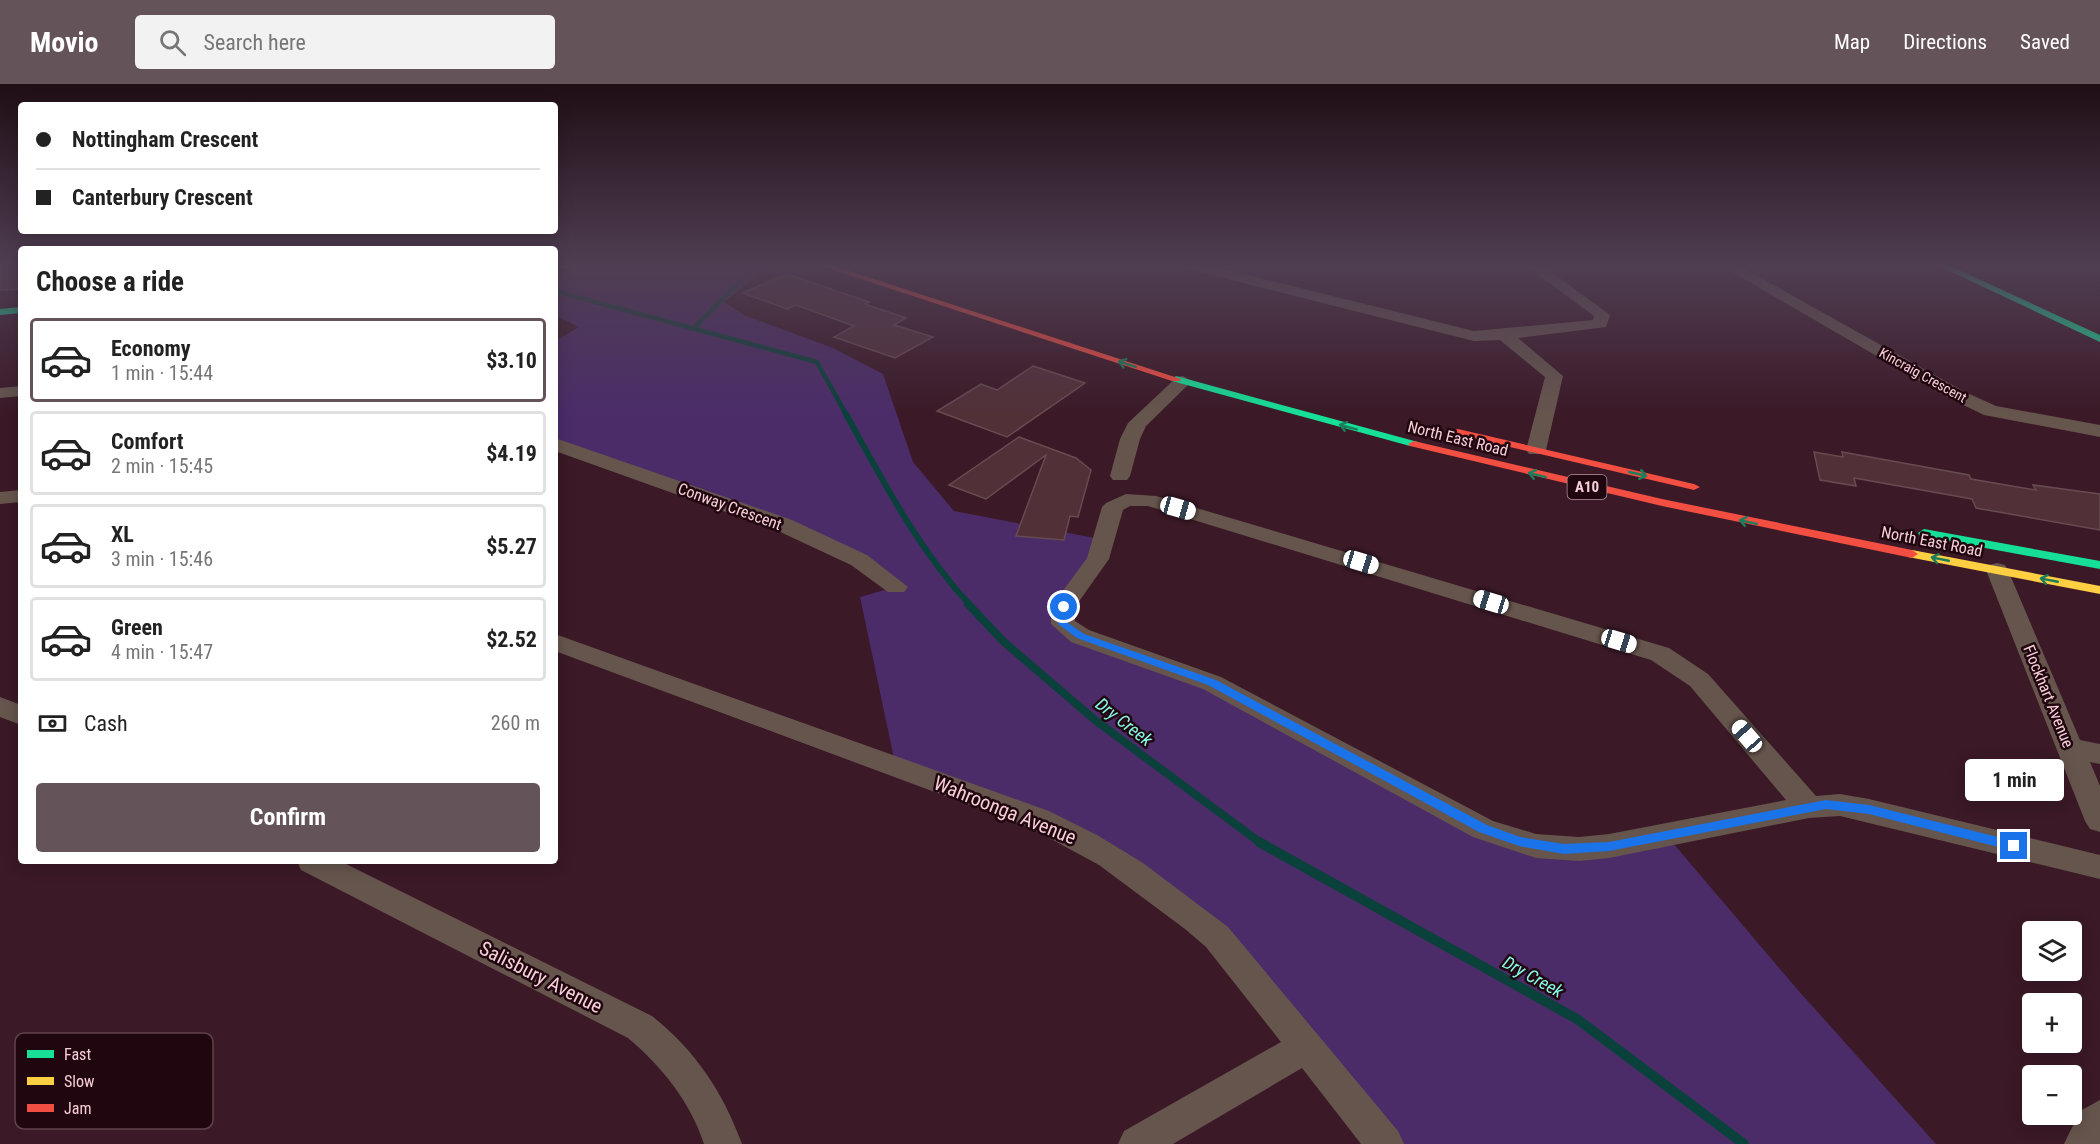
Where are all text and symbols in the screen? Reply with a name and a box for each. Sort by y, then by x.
search box [135,15,555,69]
text: Movio [30,26,99,59]
icon: search [156,26,189,59]
text: Search here [204,30,306,55]
text: Map [1834,30,1870,54]
text: Directions [1903,30,1987,54]
text: Saved [2020,30,2070,54]
text: Nottingham Crescent [72,127,258,152]
text: Canterbury Crescent [72,185,253,210]
text: Choose a ride [36,266,184,298]
icon: car [39,333,93,387]
text: Economy [111,336,191,361]
street label: Kincraig Crescent [1877,344,1969,406]
text: $3.10 [486,348,537,373]
one-way arrow [1118,358,1137,369]
text: 1 min · 15:44 [111,361,213,385]
street label: North East Road [1406,417,1510,460]
one-way arrow [1339,421,1358,432]
icon: car [39,426,93,480]
text: Comfort [111,429,184,454]
text: $4.19 [486,441,537,466]
text: 2 min · 15:45 [111,454,213,478]
one-way arrow [1628,468,1647,480]
one-way arrow [1528,469,1547,481]
road number: A10 [1568,475,1606,499]
street label: Conway Crescent [675,479,785,534]
car [1158,494,1198,522]
one-way arrow [1739,516,1758,527]
icon: car [39,519,93,573]
text: XL [111,522,134,547]
street label: North East Road [1880,522,1984,561]
text: $5.27 [486,534,537,559]
text: 3 min · 15:46 [111,547,213,571]
car [1341,548,1381,576]
one-way arrow [1930,553,1950,564]
one-way arrow [2039,574,2059,585]
car [1471,588,1511,616]
route start [1050,593,1077,620]
icon: car [39,612,93,666]
text: Green [111,615,163,640]
text: $2.52 [486,627,537,652]
car [1599,627,1639,655]
text: 4 min · 15:47 [111,640,213,664]
street label: Flockhart Avenue [2019,642,2078,750]
water label: Dry Creek [1092,693,1158,751]
icon: cash [36,707,69,740]
text: Cash [84,711,128,736]
text: 260 m [491,711,540,735]
car [1728,717,1766,755]
callout: 1 min [1964,759,2064,801]
text: 1 min [1992,768,2037,792]
street label: Wahroonga Avenue [930,771,1080,849]
button: Confirm [36,783,540,852]
route end [2000,832,2027,859]
map controls [2022,921,2082,1125]
button: layers [2022,921,2082,981]
street label: Salisbury Avenue [476,936,606,1018]
water label: Dry Creek [1499,951,1568,1002]
button: + [2022,993,2082,1053]
legend [15,1033,213,1129]
text: Fast [64,1045,91,1064]
button: − [2022,1065,2082,1125]
text: Slow [64,1072,94,1091]
text: Jam [64,1099,91,1118]

